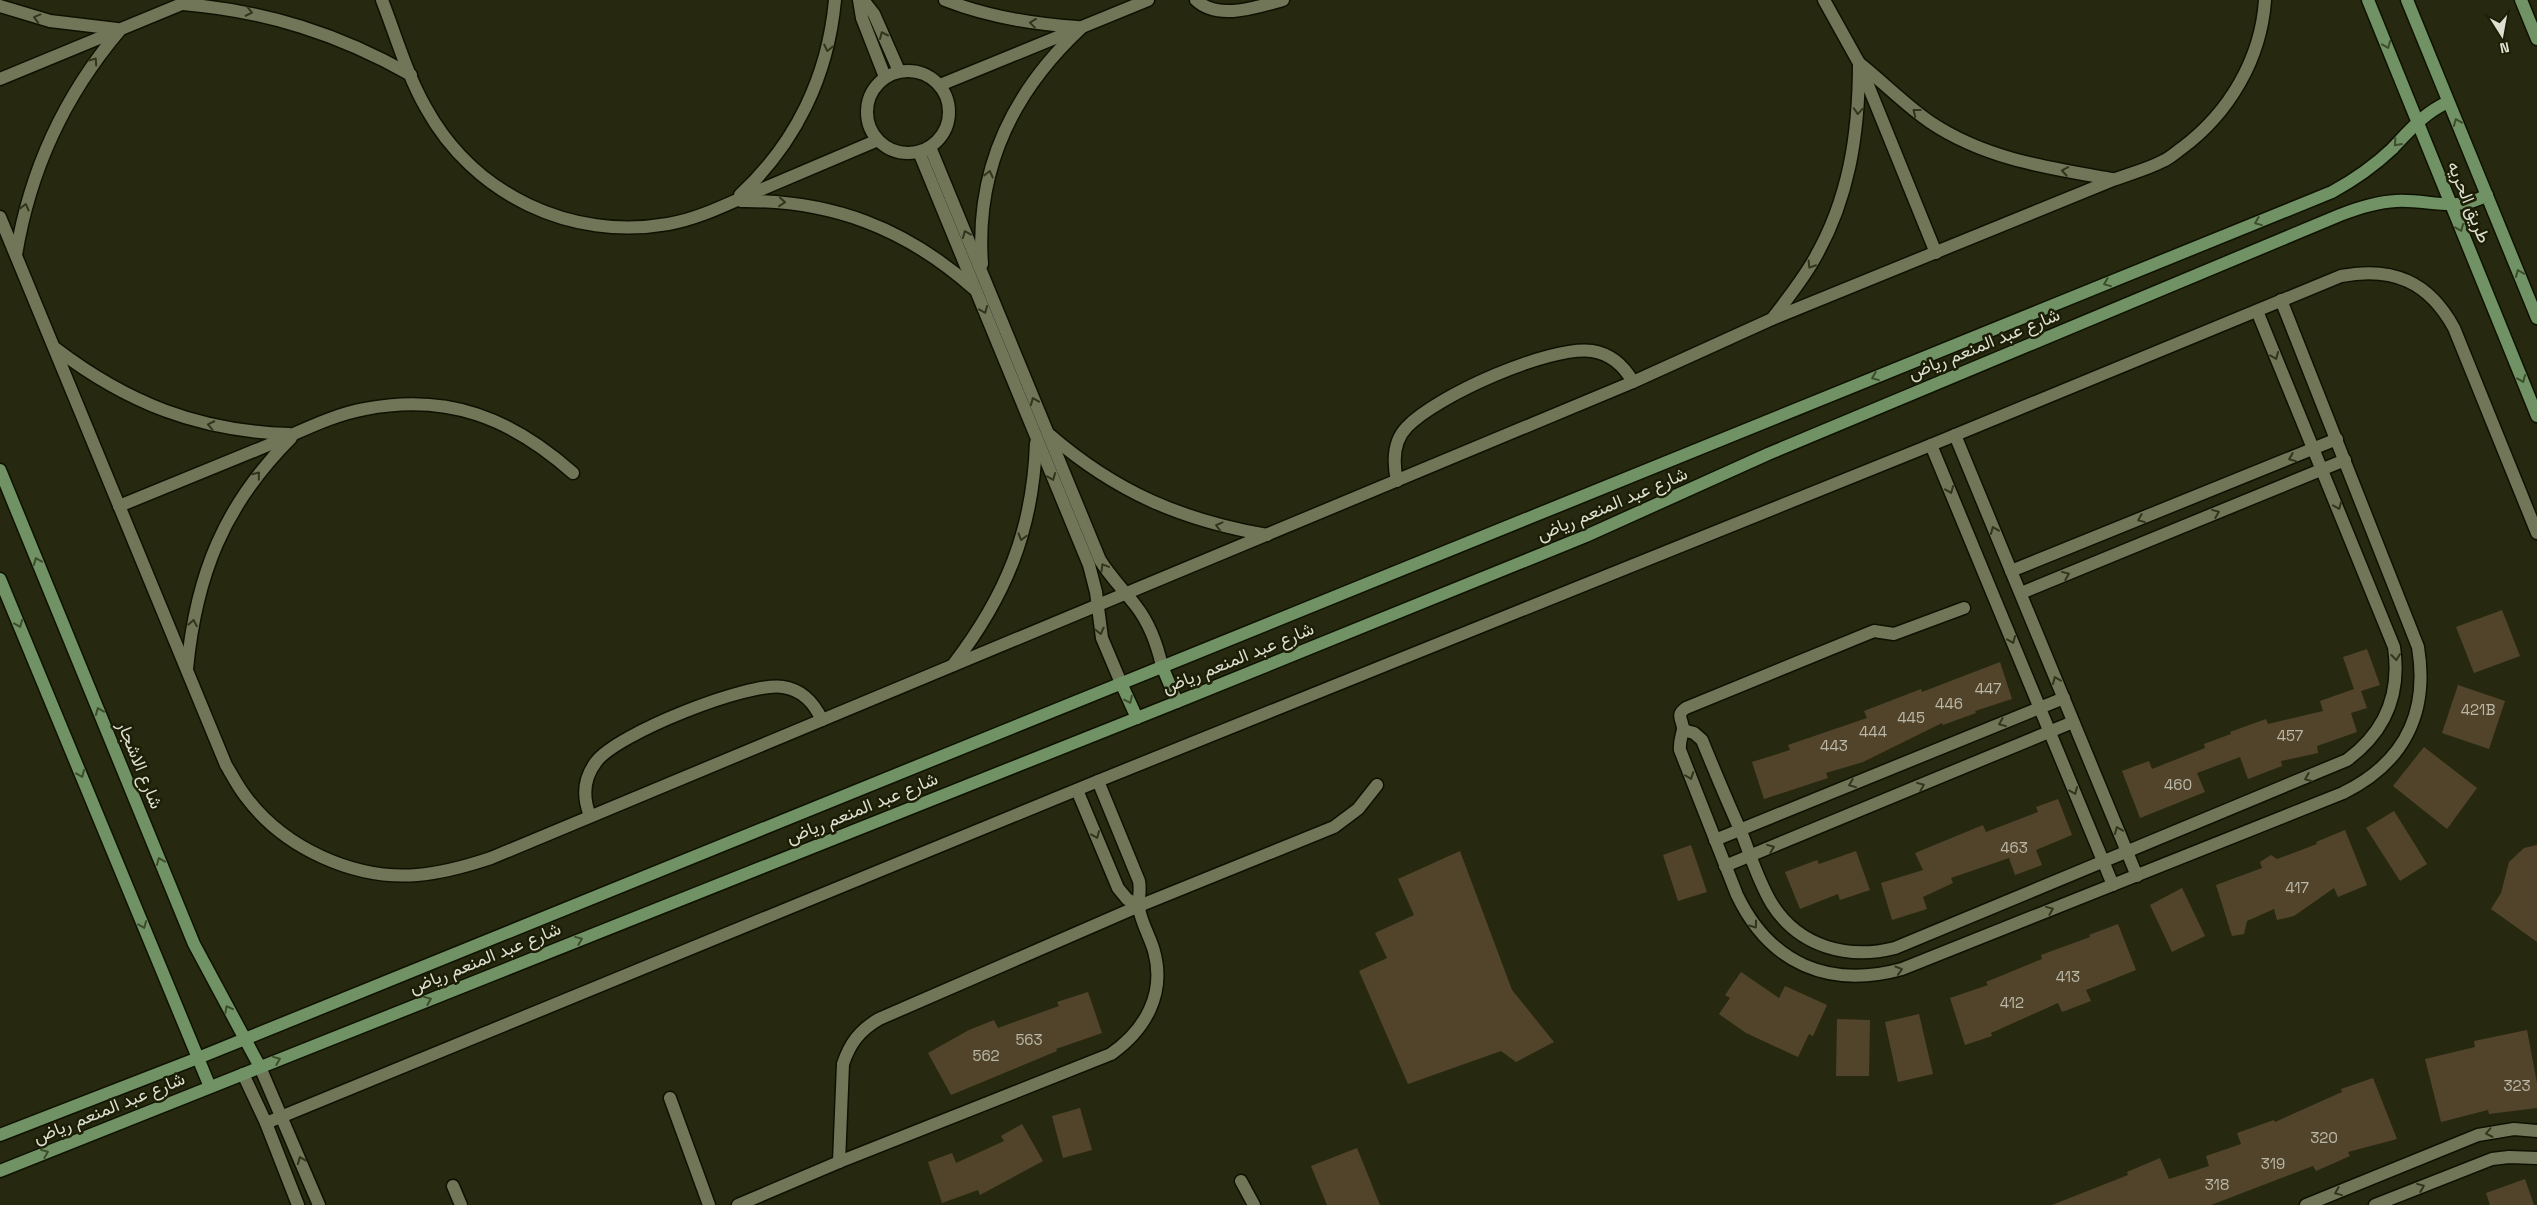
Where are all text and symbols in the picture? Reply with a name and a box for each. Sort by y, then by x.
one-way arrow [244,6,253,17]
north arrow [2477,10,2527,60]
one-way arrow [33,13,41,23]
one-way arrow [1029,18,1037,29]
one-way arrow [878,31,889,40]
text: N [2498,38,2511,57]
one-way arrow [2381,40,2391,49]
one-way arrow [823,44,834,53]
one-way arrow [88,57,97,67]
one-way arrow [1853,108,1864,116]
one-way arrow [1913,109,1922,117]
one-way arrow [2453,118,2463,127]
one-way arrow [2394,137,2403,146]
street label: طريق الحريه [2443,157,2496,246]
one-way arrow [2061,166,2069,176]
one-way arrow [984,170,994,179]
one-way arrow [778,197,786,208]
one-way arrow [20,203,30,211]
one-way arrow [2254,216,2263,226]
one-way arrow [2455,224,2465,232]
one-way arrow [961,231,971,239]
one-way arrow [1807,260,1817,269]
one-way arrow [2514,269,2525,278]
one-way arrow [2103,277,2112,287]
street label: شارع عبد المنعم رياض [1905,303,2063,385]
one-way arrow [978,306,988,314]
one-way arrow [2269,351,2280,360]
one-way arrow [1871,371,1880,381]
one-way arrow [2515,374,2526,383]
one-way arrow [1030,397,1041,406]
one-way arrow [207,420,216,431]
one-way arrow [2288,452,2296,462]
street label: شارع عبد المنعم رياض [1533,461,1691,547]
one-way arrow [251,471,260,481]
one-way arrow [1046,472,1057,481]
one-way arrow [1943,485,1954,494]
one-way arrow [2331,501,2342,510]
one-way arrow [2211,509,2220,519]
one-way arrow [2137,512,2146,523]
one-way arrow [1215,521,1224,532]
one-way arrow [1990,526,2001,535]
one-way arrow [1017,533,1028,542]
one-way arrow [33,557,43,566]
one-way arrow [1101,563,1111,572]
one-way arrow [2061,570,2070,581]
street label: شارع عبد المنعم رياض [1159,617,1317,699]
one-way arrow [187,618,197,627]
one-way arrow [12,619,23,628]
one-way arrow [1094,627,1105,635]
one-way arrow [2005,635,2016,644]
one-way arrow [2390,654,2401,662]
one-way arrow [2052,676,2063,685]
house number: 447 [1975,679,2001,698]
house number: 446 [1935,694,1963,713]
one-way arrow [1122,695,1133,704]
house number: 421B [2461,700,2495,719]
one-way arrow [94,707,105,716]
house number: 445 [1897,708,1925,727]
one-way arrow [1998,716,2007,727]
street label: شارع الاشجار [111,717,168,812]
house number: 444 [1859,722,1887,741]
house number: 457 [2277,726,2303,745]
house number: 443 [1820,736,1848,755]
street label: شارع عبد المنعم رياض [783,767,941,849]
one-way arrow [74,769,85,778]
one-way arrow [1684,771,1694,780]
one-way arrow [2304,771,2313,782]
house number: 460 [2164,775,2192,794]
one-way arrow [1848,778,1857,789]
one-way arrow [1916,781,1925,792]
one-way arrow [2068,786,2078,794]
one-way arrow [2114,827,2124,835]
one-way arrow [1090,830,1101,839]
house number: 463 [2000,838,2028,857]
one-way arrow [1766,843,1774,853]
one-way arrow [156,858,166,866]
house number: 417 [2285,878,2309,897]
one-way arrow [2045,906,2053,916]
street label: شارع عبد المنعم رياض [406,917,564,999]
one-way arrow [1748,919,1757,929]
one-way arrow [137,920,147,928]
one-way arrow [574,935,583,946]
one-way arrow [1894,966,1902,976]
house number: 413 [2056,967,2080,986]
house number: 412 [2000,993,2024,1012]
one-way arrow [423,995,432,1006]
one-way arrow [225,1005,235,1014]
house number: 563 [1015,1030,1043,1049]
house number: 562 [972,1046,1000,1065]
one-way arrow [272,1056,281,1066]
street label: شارع عبد المنعم رياض [30,1067,188,1149]
house number: 323 [2503,1076,2531,1095]
one-way arrow [2484,1127,2493,1137]
house number: 320 [2310,1128,2338,1147]
one-way arrow [40,1149,49,1159]
house number: 319 [2261,1154,2285,1173]
one-way arrow [296,1156,307,1165]
house number: 318 [2205,1175,2229,1194]
one-way arrow [2416,1183,2425,1193]
one-way arrow [2334,1186,2342,1196]

